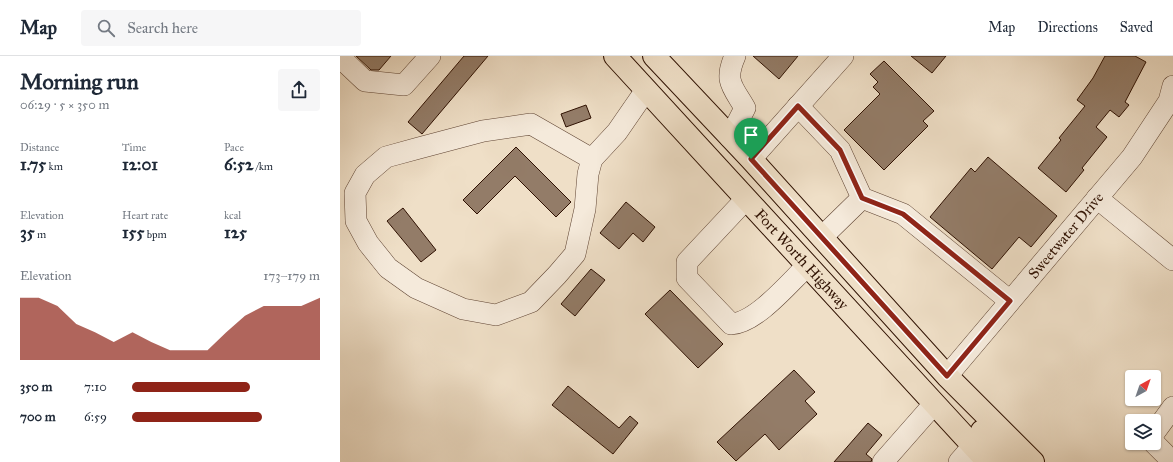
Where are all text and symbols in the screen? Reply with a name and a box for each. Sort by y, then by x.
search box [81,10,361,46]
text: Map [20,16,57,39]
icon: search [95,17,117,39]
text: Search here [127,19,198,37]
text: Map [988,19,1015,36]
text: Directions [1037,19,1098,36]
text: Saved [1120,19,1153,36]
text: Morning run [20,68,139,95]
button: share [278,69,320,111]
text: 06:29 · 5 × 350 m [20,97,109,113]
pin [734,118,768,159]
icon: arrive [740,124,762,146]
text: Distance [20,141,59,154]
text: Time [122,141,146,154]
text: Pace [224,141,244,154]
text: 1.75 [20,154,46,175]
text: 12:01 [122,154,158,175]
text: 6:52 [224,154,253,175]
text: km [46,160,63,173]
text: /km [253,160,273,173]
street label: Sweetwater Drive [1024,189,1107,282]
street label: Fort Worth Highway [751,205,853,314]
text: Elevation [20,209,64,222]
text: Heart rate [122,209,168,222]
text: kcal [224,209,241,222]
text: 35 [20,222,35,243]
text: 155 [122,222,144,243]
text: 125 [224,222,247,243]
text: m [35,228,46,241]
text: bpm [144,228,167,241]
text: Elevation [20,268,72,284]
text: 173–179 m [263,268,320,284]
north arrow [1125,370,1161,406]
map controls [1125,370,1161,450]
text: 350 m [20,379,53,395]
text: 7:10 [84,379,107,395]
text: 700 m [20,409,56,425]
text: 6:59 [84,409,107,425]
button: layers [1125,414,1161,450]

